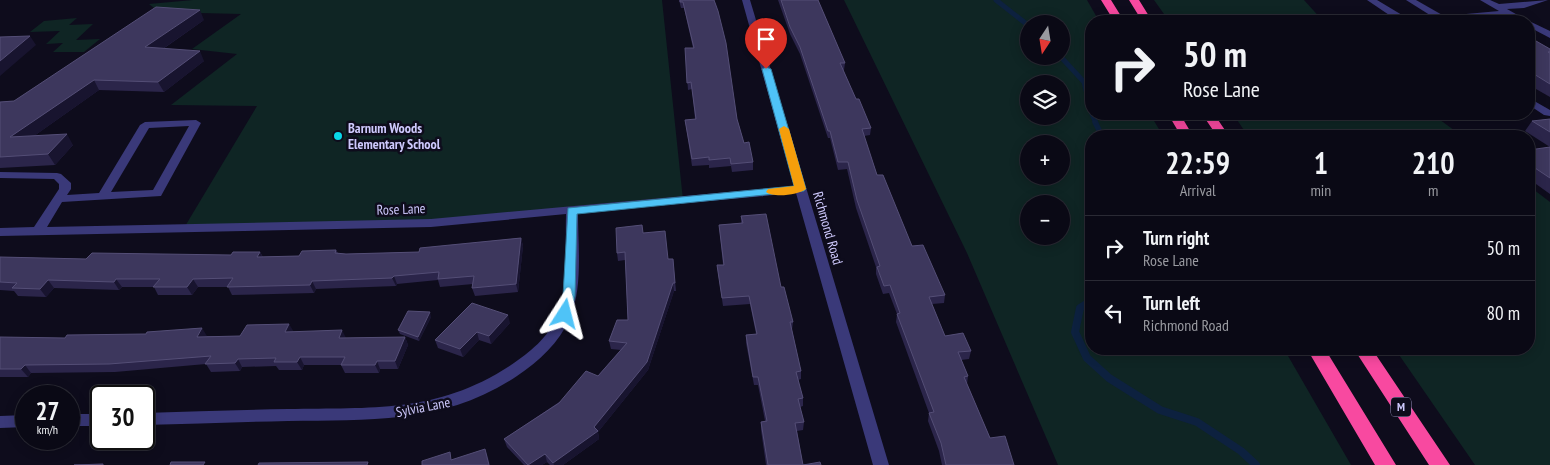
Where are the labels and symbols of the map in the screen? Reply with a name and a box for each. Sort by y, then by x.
north arrow [1020,15,1070,65]
pin [745,18,787,69]
place label: Barnum Woods Elementary School [348,119,441,153]
marker: Barnum Woods Elementary School [332,130,344,142]
street label: Richmond Road [809,189,847,267]
street label: Rose Lane [376,199,426,219]
position arrow [538,287,590,339]
speed limit sign: 30 [90,385,155,450]
street label: Sylvia Lane [394,393,452,421]
road number: M [1391,398,1411,417]

